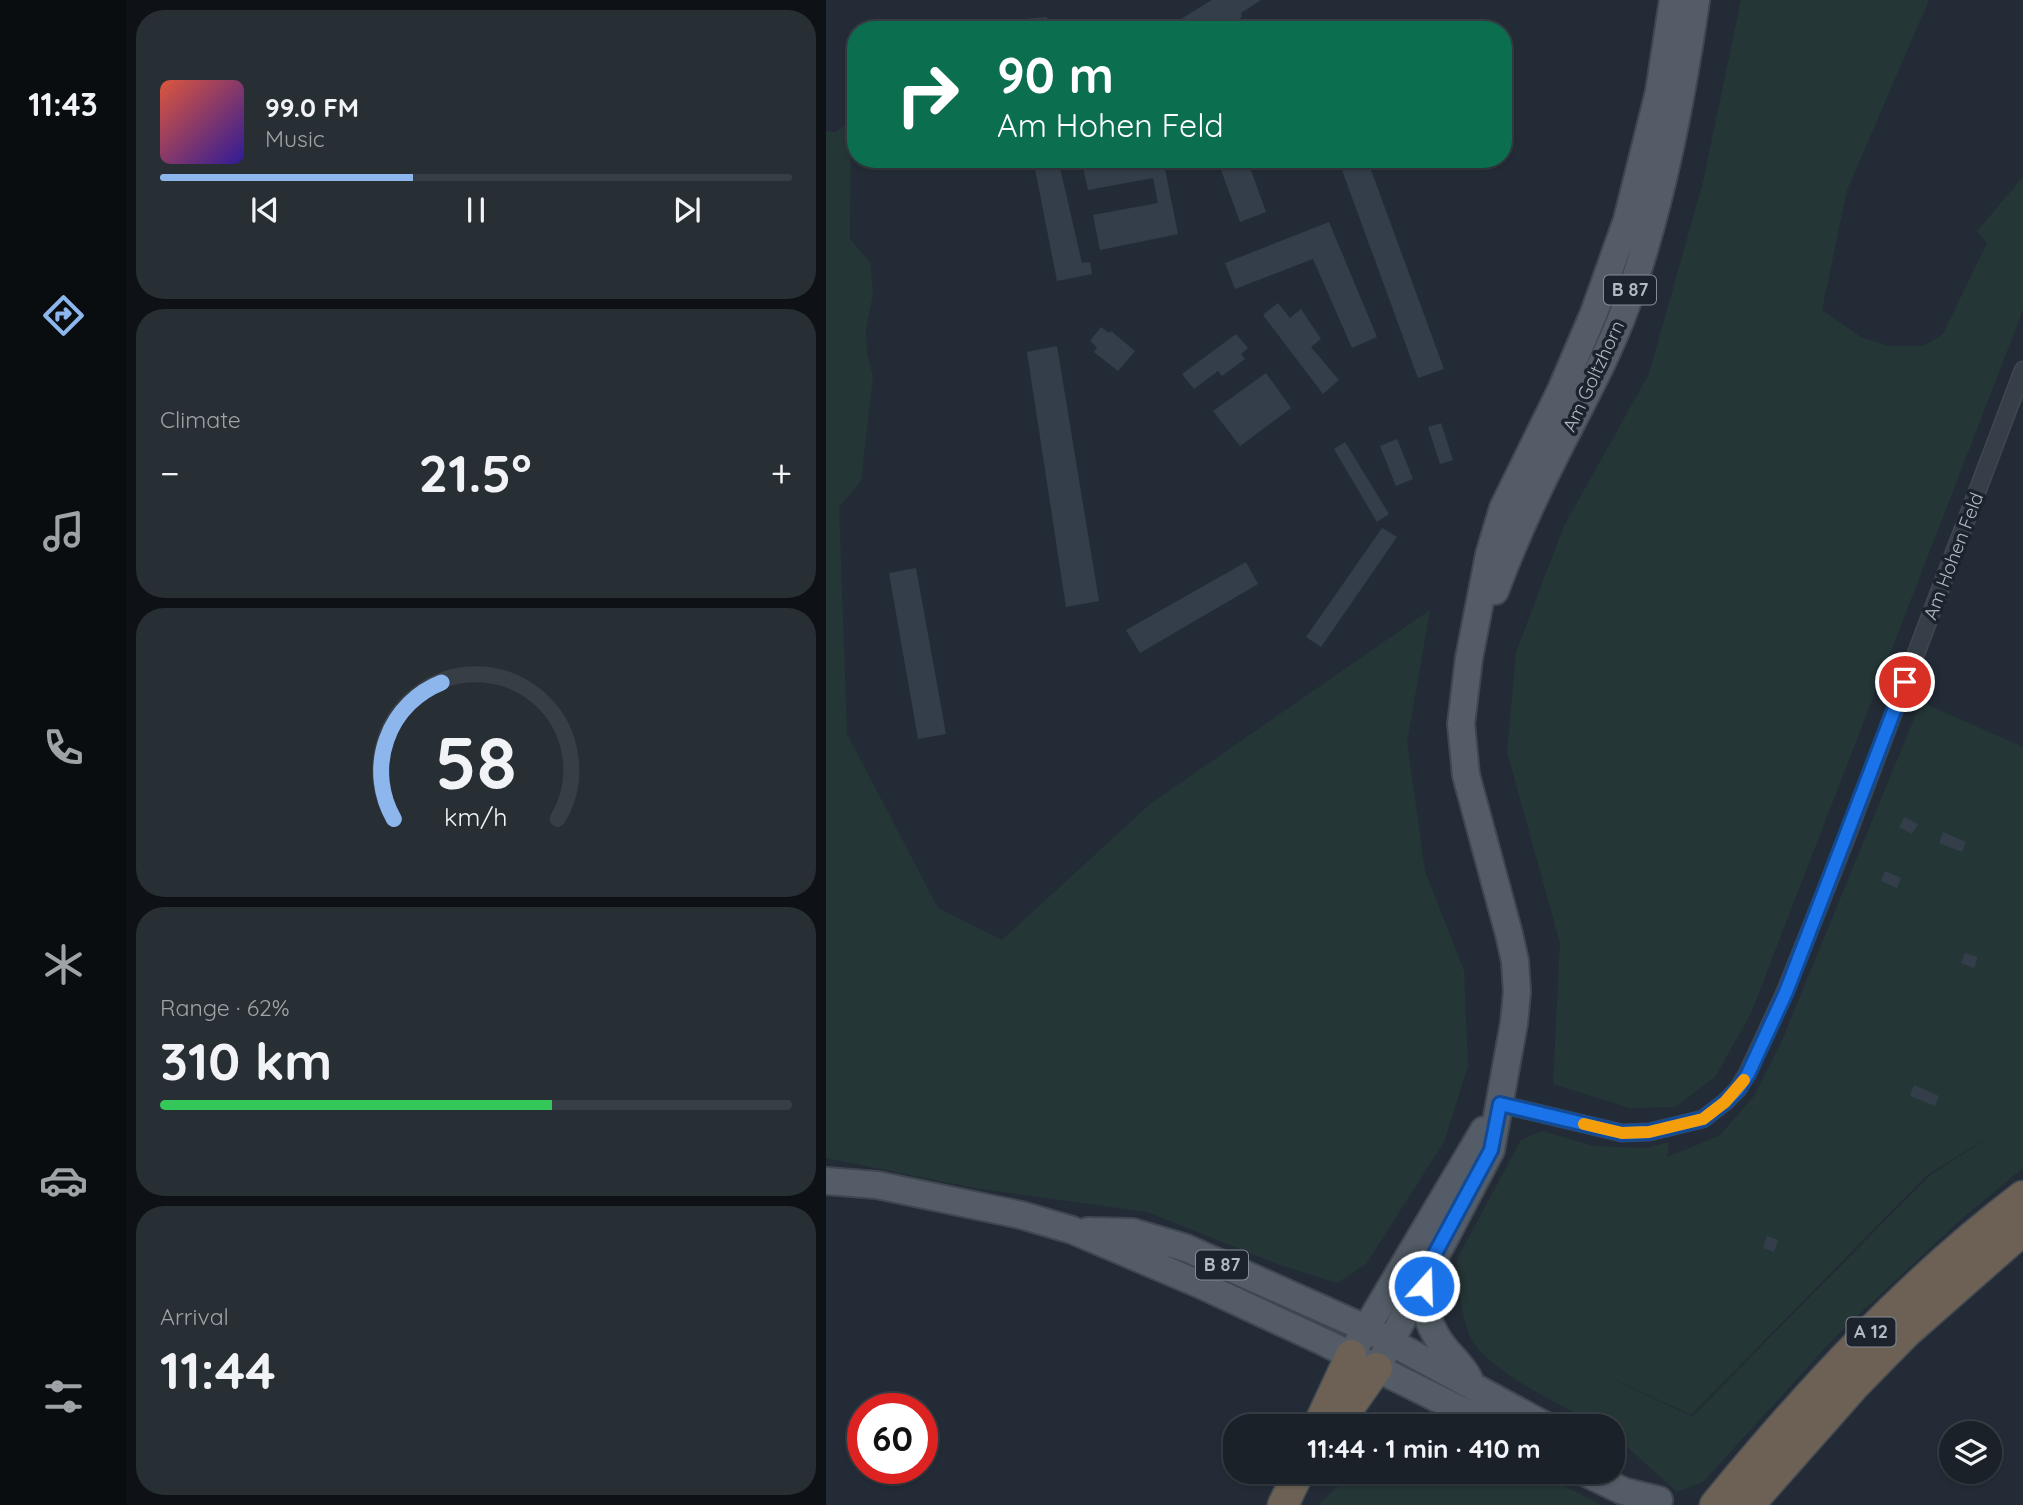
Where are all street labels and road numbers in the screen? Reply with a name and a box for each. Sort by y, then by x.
road number: B 87 [1604,276,1656,304]
street label: Am Goltzhorn [1557,317,1629,435]
street label: Am Hohen Feld [1918,489,1988,623]
road number: B 87 [1196,1250,1248,1280]
road number: A 12 [1846,1317,1896,1346]

